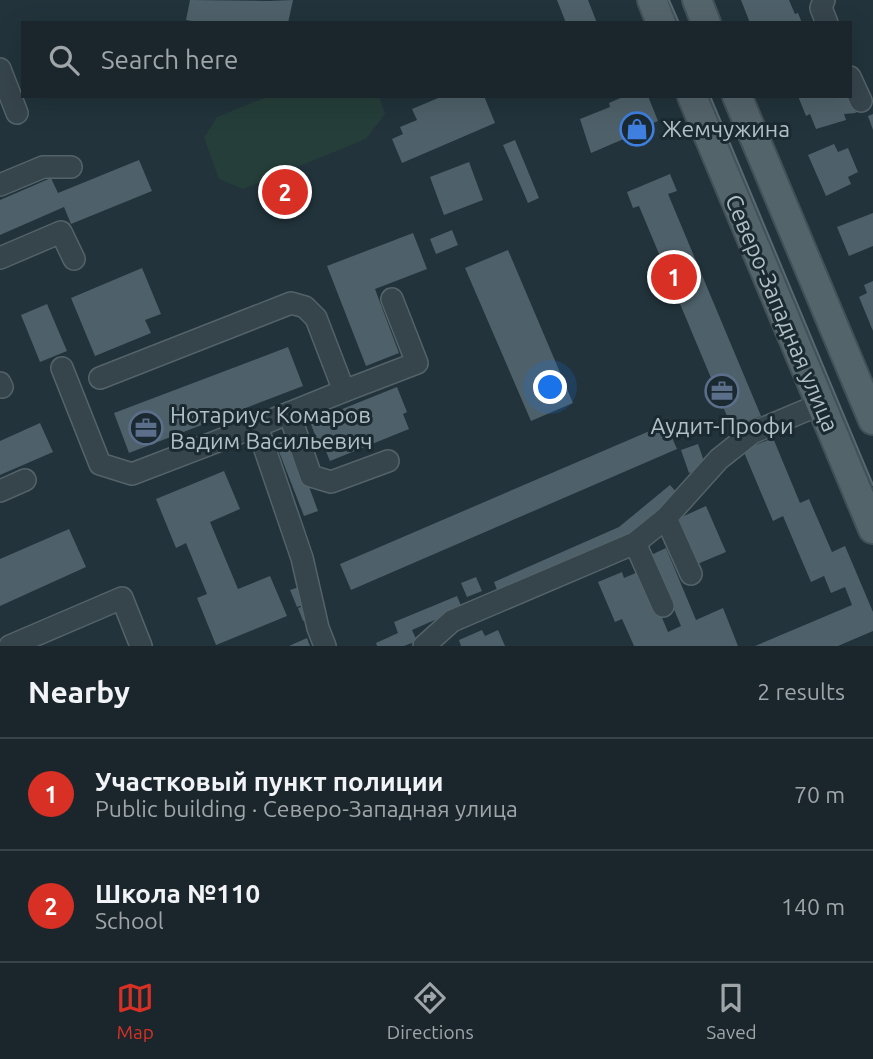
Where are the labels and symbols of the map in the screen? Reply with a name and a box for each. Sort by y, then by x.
shop icon: Жемчужина [618,110,656,148]
place label: Жемчужина [662,116,790,141]
pin: 2 [262,166,308,218]
street label: Северо-Западная улица [721,190,844,435]
pin: 1 [651,251,697,303]
your location [533,370,567,404]
office icon: Аудит-Профи [703,372,741,410]
place label: Нотариус Комаров Вадим Васильевич [170,402,373,453]
office icon: Нотариус Комаров Вадим Васильевич [127,409,165,447]
place label: Аудит-Профи [650,413,794,438]

